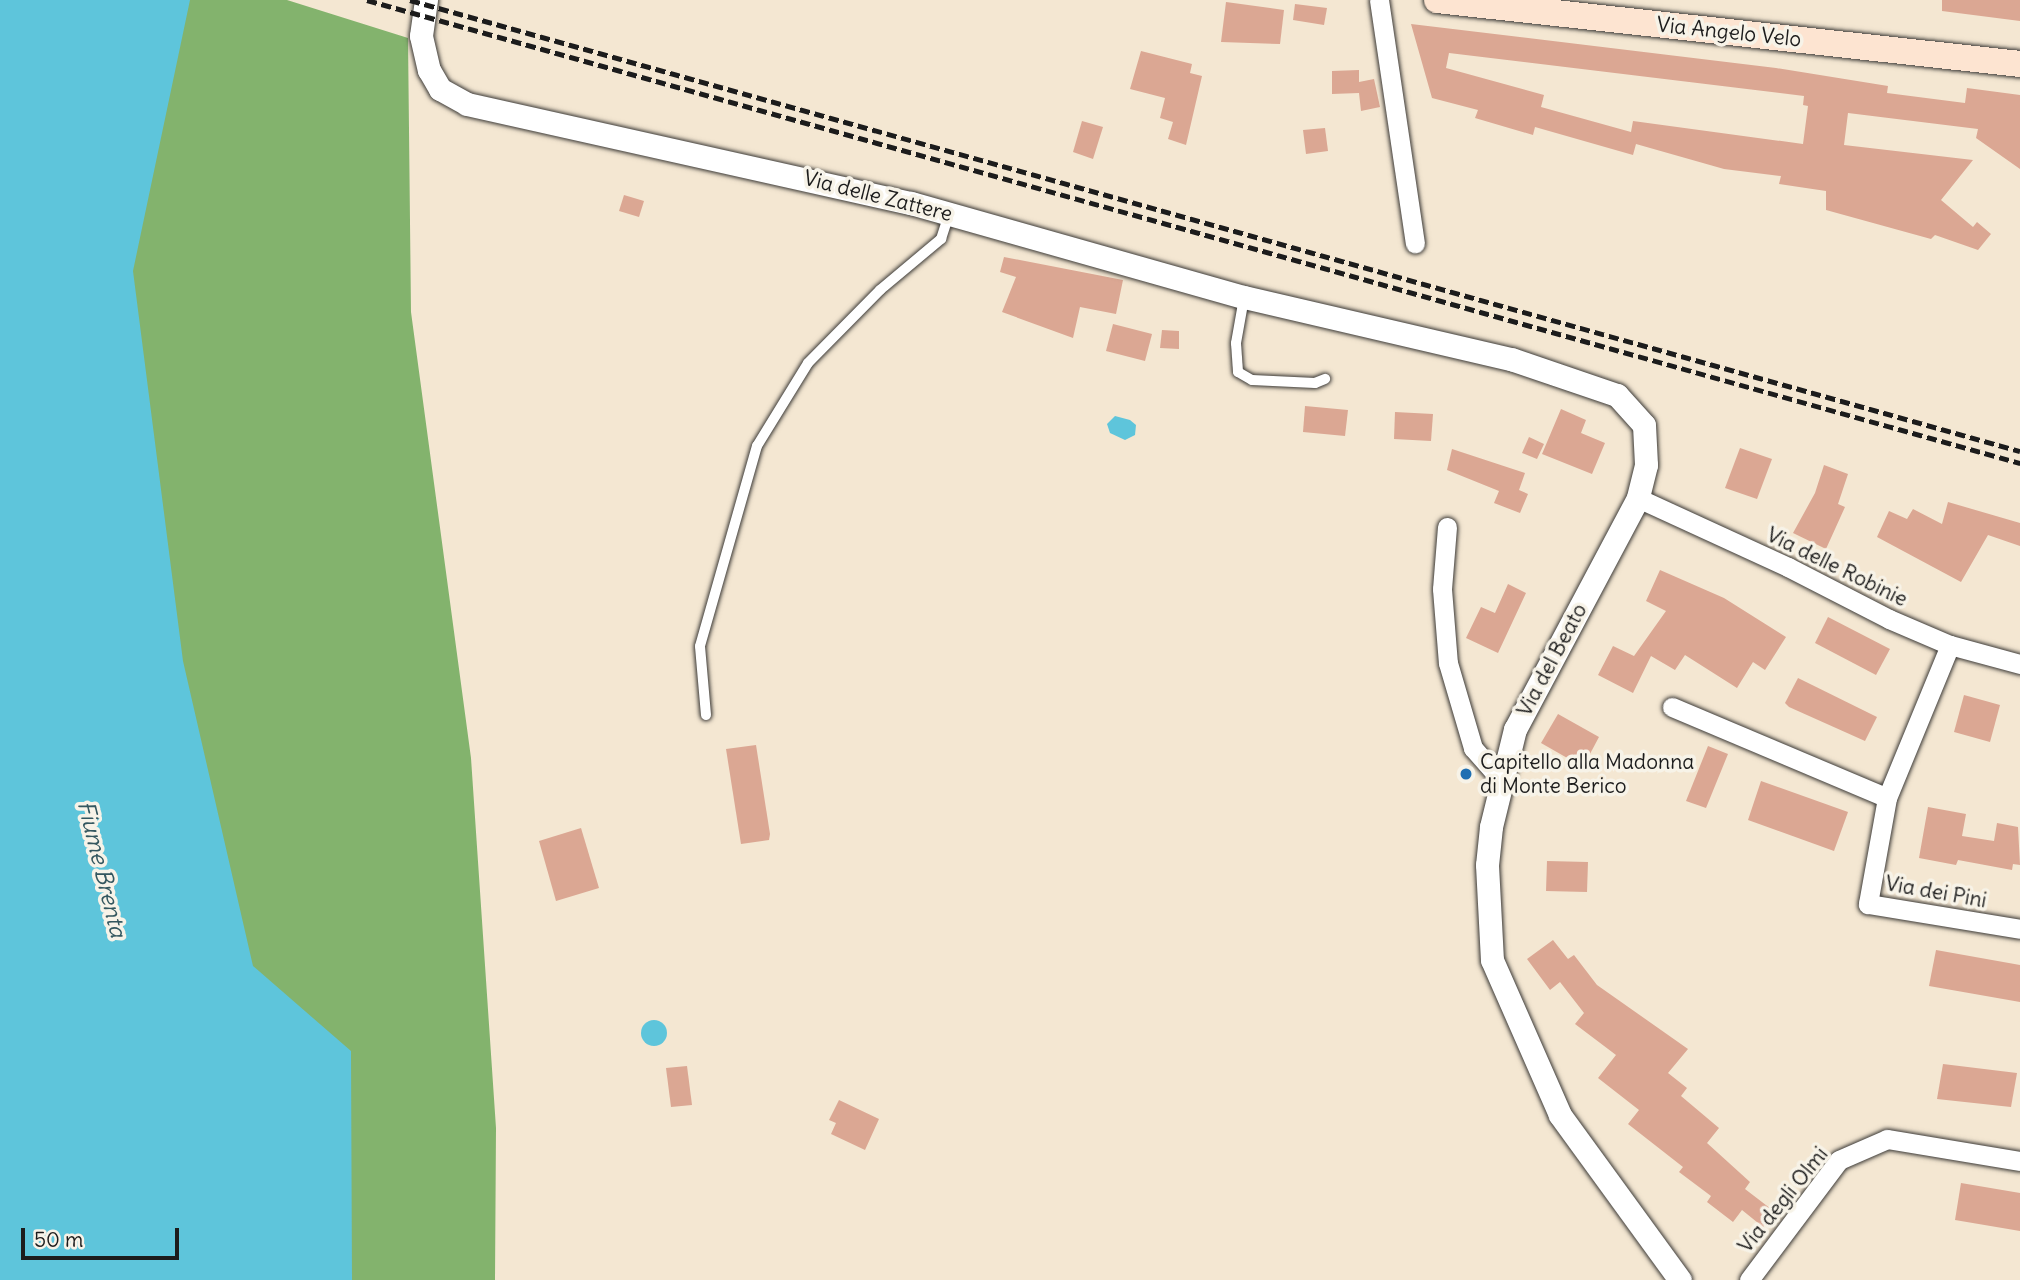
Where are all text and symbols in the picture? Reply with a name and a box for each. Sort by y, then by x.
street label: Via Angelo Velo [1656,12,1802,52]
street label: Via delle Zattere [801,165,955,227]
street label: Via delle Robinie [1762,522,1912,612]
street label: Via del Beato [1512,599,1592,721]
place label: Capitello alla Madonna di Monte Berico [1480,749,1694,799]
marker: Capitello alla Madonna di Monte Berico [1458,766,1474,782]
water label: Fiume Brenta [72,798,132,940]
street label: Via dei Pini [1883,871,1989,913]
street label: Via degli Olmi [1733,1142,1833,1258]
scale bar [24,1214,182,1258]
text: 50 m [34,1226,83,1253]

